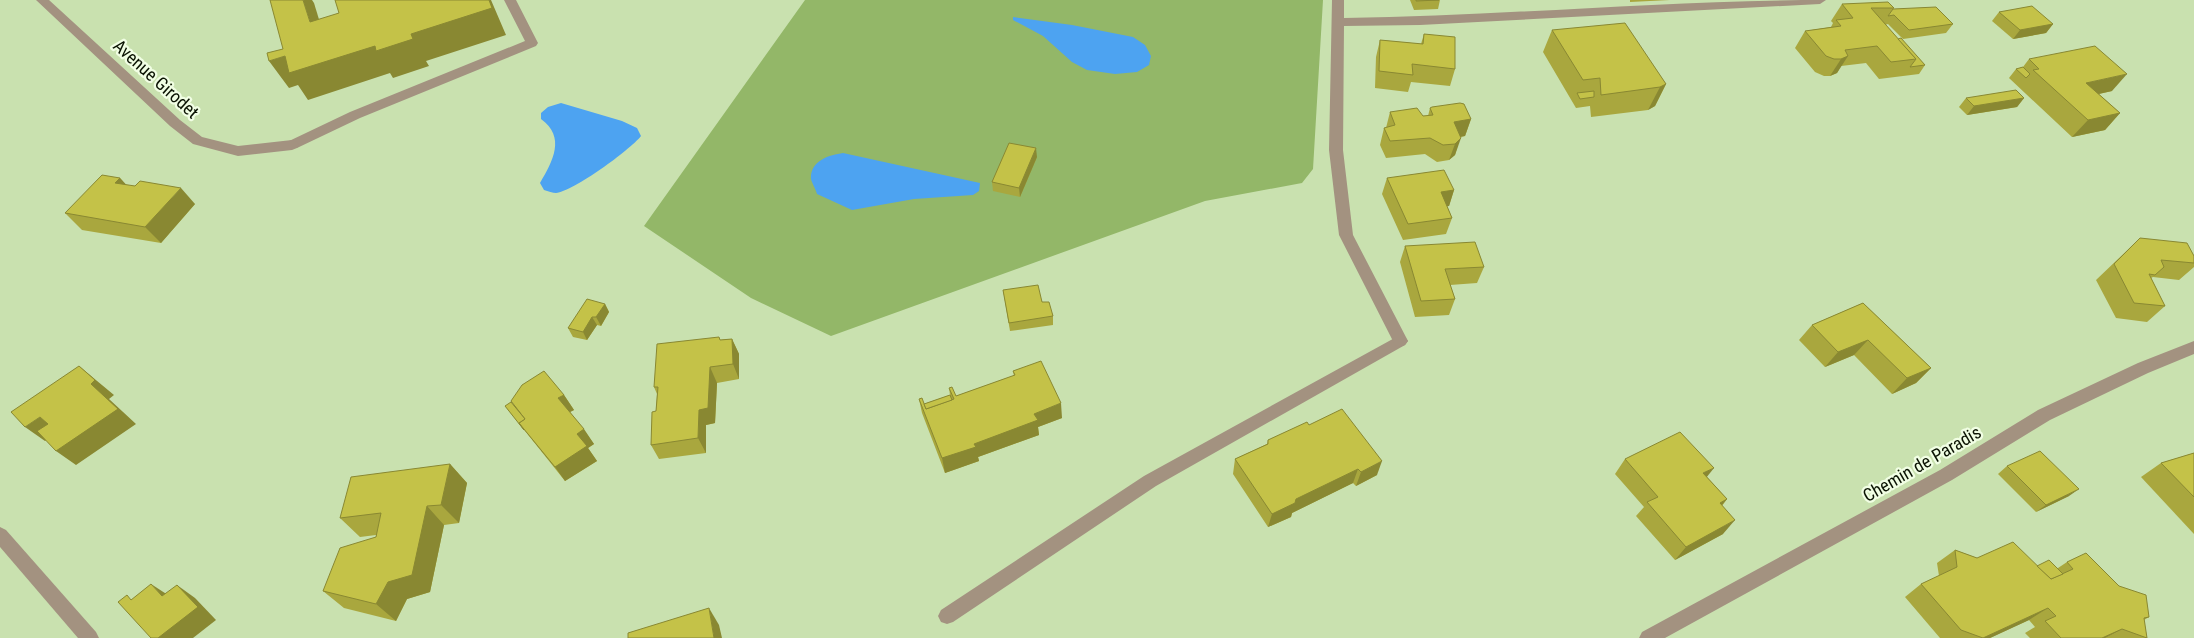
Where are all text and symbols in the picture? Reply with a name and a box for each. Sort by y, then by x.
street label: Avenue Girodet [109,35,203,122]
street label: Chemin de Paradis [1859,421,1985,506]

